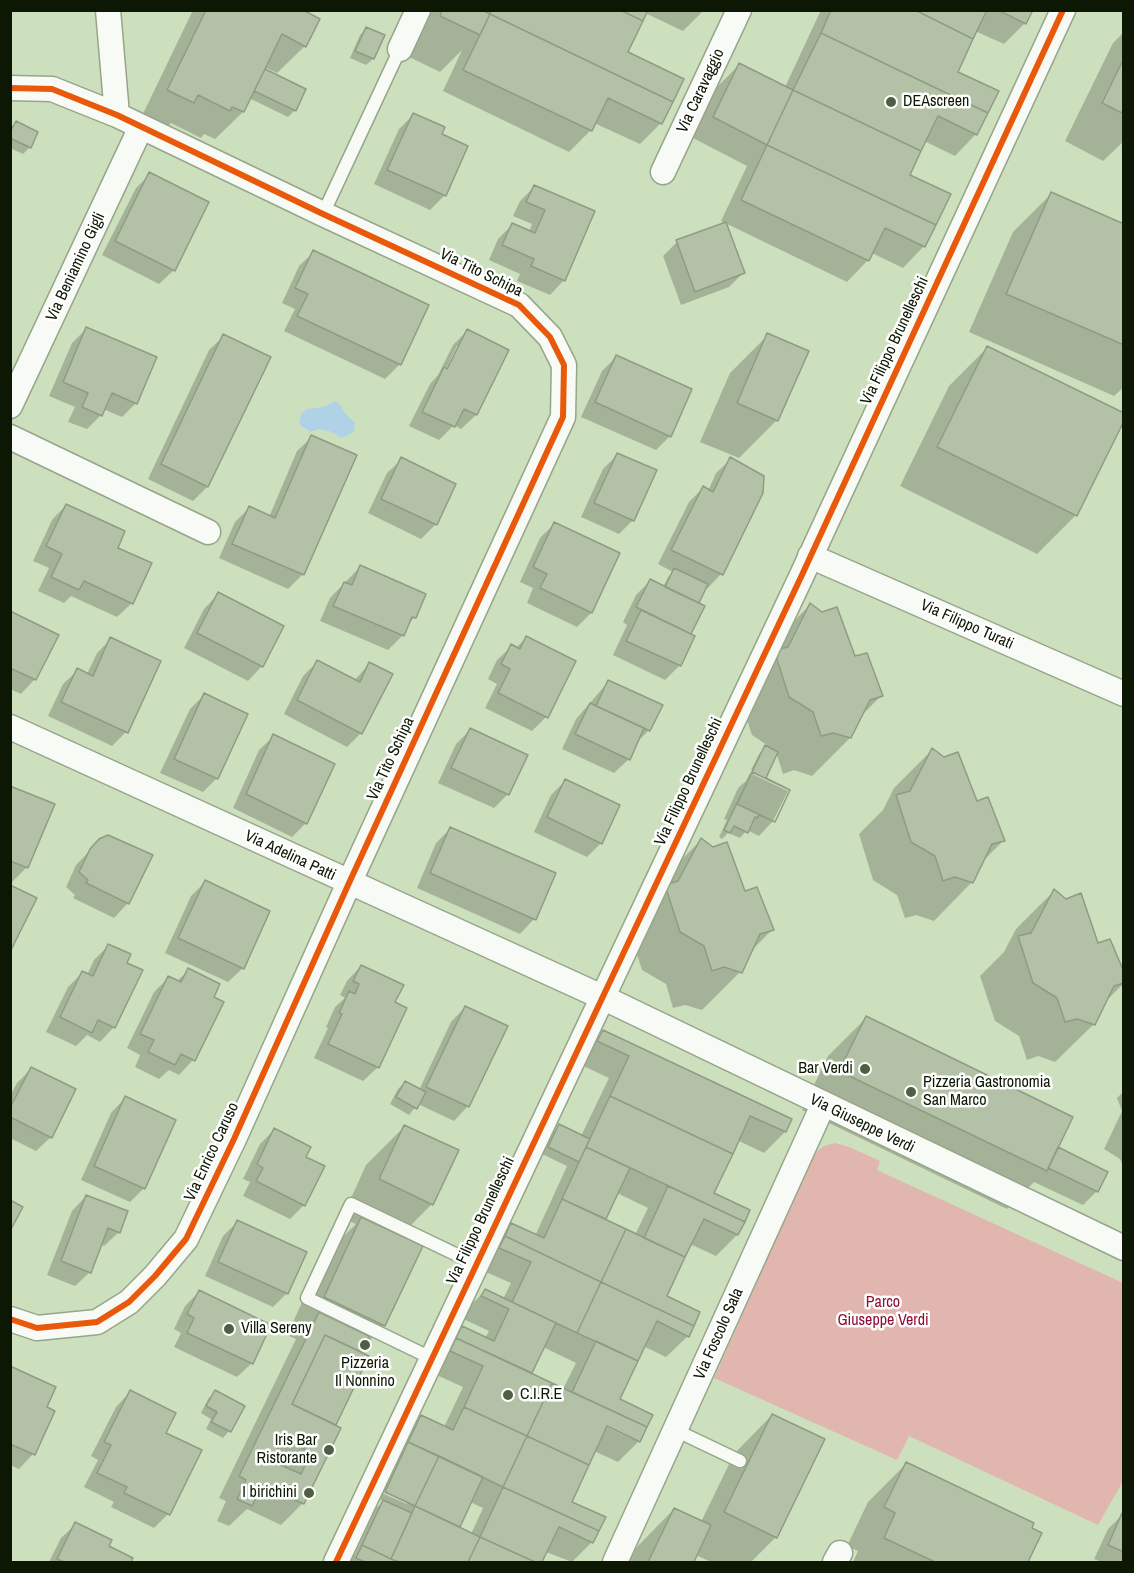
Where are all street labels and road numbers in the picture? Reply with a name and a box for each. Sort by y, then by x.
street label: Via Caravaggio [673,46,729,136]
street label: Via Beniamino Gigli [42,209,110,325]
street label: Via Tito Schipa [436,245,526,301]
street label: Via Filippo Brunelleschi [857,274,933,408]
street label: Via Filippo Turati [917,596,1017,654]
street label: Via Tito Schipa [363,714,419,804]
street label: Via Filippo Brunelleschi [651,715,727,849]
street label: Via Adelina Patti [241,827,339,885]
street label: Via Giuseppe Verdi [806,1090,918,1158]
street label: Via Enrico Caruso [181,1099,243,1205]
street label: Via Filippo Brunelleschi [443,1154,519,1288]
street label: Via Foscolo Sala [690,1285,748,1383]

